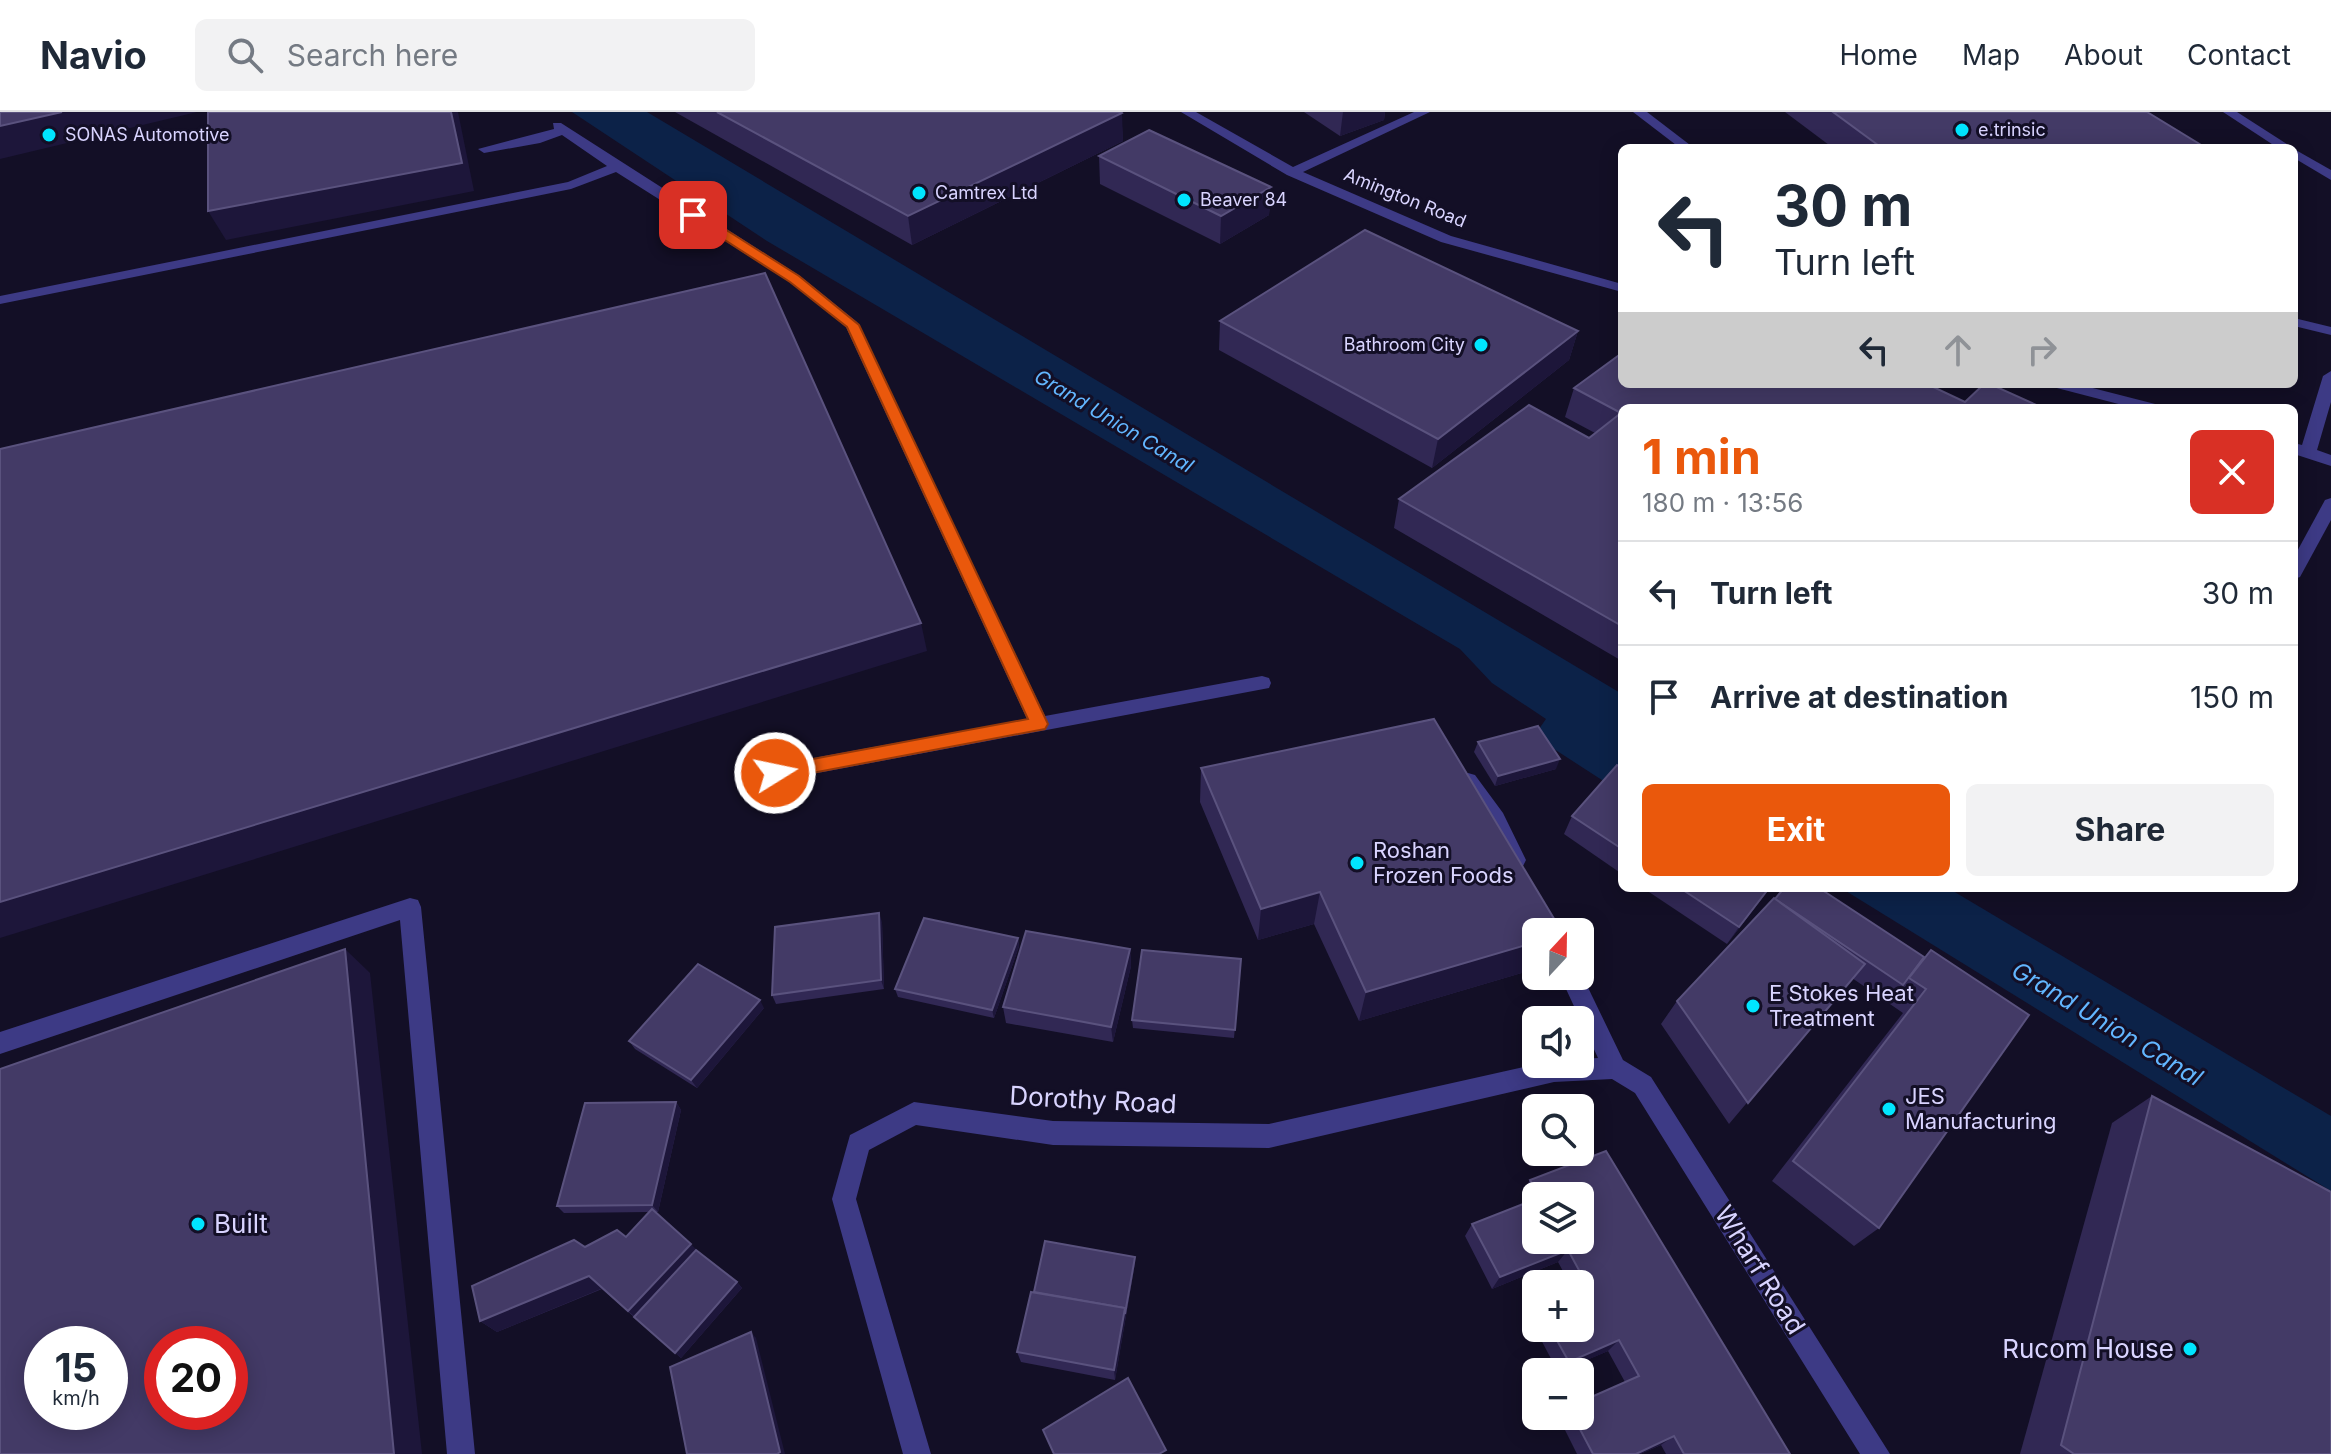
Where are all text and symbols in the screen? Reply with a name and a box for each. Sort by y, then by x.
search box [195,19,755,91]
text: Navio [40,32,147,78]
icon: search [223,33,267,77]
text: Search here [287,37,458,73]
text: Home [1839,38,1918,72]
text: Map [1962,38,2020,72]
text: About [2064,38,2143,72]
text: Contact [2187,38,2291,72]
place label: e.trinsic [1978,119,2046,140]
marker: e.trinsic [1953,121,1971,139]
place label: SONAS Automotive [65,124,230,145]
marker: SONAS Automotive [40,126,58,144]
street label: Amington Road [1341,163,1469,232]
text: 30 m [1774,172,1912,240]
icon: left [1642,176,1746,280]
pin [659,181,727,249]
place label: Camtrex Ltd [935,182,1038,203]
marker: Camtrex Ltd [910,184,928,202]
place label: Beaver 84 [1200,189,1287,210]
marker: Beaver 84 [1175,191,1193,209]
icon: arrive [671,193,715,237]
text: Turn left [1774,240,1915,284]
icon: left [1852,328,1896,372]
icon: ahead [1936,328,1980,372]
icon: right [2020,328,2064,372]
place label: Bathroom City [1344,334,1465,355]
marker: Bathroom City [1472,336,1490,354]
water label: Grand Union Canal [1030,364,1198,478]
text: 1 min [1642,427,1761,486]
button: close [2190,430,2274,514]
text: 180 m · 13:56 [1642,487,1803,518]
icon: left [1642,571,1686,615]
text: Turn left [1710,575,1832,611]
text: 30 m [2202,575,2274,611]
icon: arrive [1642,675,1686,719]
text: Arrive at destination [1710,679,2008,715]
text: 150 m [2190,679,2274,715]
position arrow [733,731,817,815]
button: Exit [1642,784,1950,876]
button: Share [1966,784,2274,876]
place label: Roshan Frozen Foods [1373,837,1514,888]
marker: Roshan Frozen Foods [1348,854,1366,872]
north arrow [1522,918,1594,990]
map controls [1522,918,1594,1430]
water label: Grand Union Canal [2007,955,2208,1092]
place label: E Stokes Heat Treatment [1769,980,1914,1031]
marker: E Stokes Heat Treatment [1744,997,1762,1015]
button: sound [1522,1006,1594,1078]
street label: Dorothy Road [1009,1080,1177,1119]
place label: JES Manufacturing [1905,1083,2057,1134]
button: search [1522,1094,1594,1166]
marker: JES Manufacturing [1880,1100,1898,1118]
button: layers [1522,1182,1594,1254]
street label: Wharf Road [1709,1200,1812,1340]
place label: Built [214,1208,268,1239]
marker: Built [189,1215,207,1233]
button: + [1522,1270,1594,1342]
speed limit sign: 20 [144,1326,248,1430]
place label: Rucom House [2002,1333,2174,1364]
marker: Rucom House [2181,1340,2199,1358]
text: 15 [55,1343,97,1392]
button: − [1522,1358,1594,1430]
text: km/h [52,1386,100,1410]

